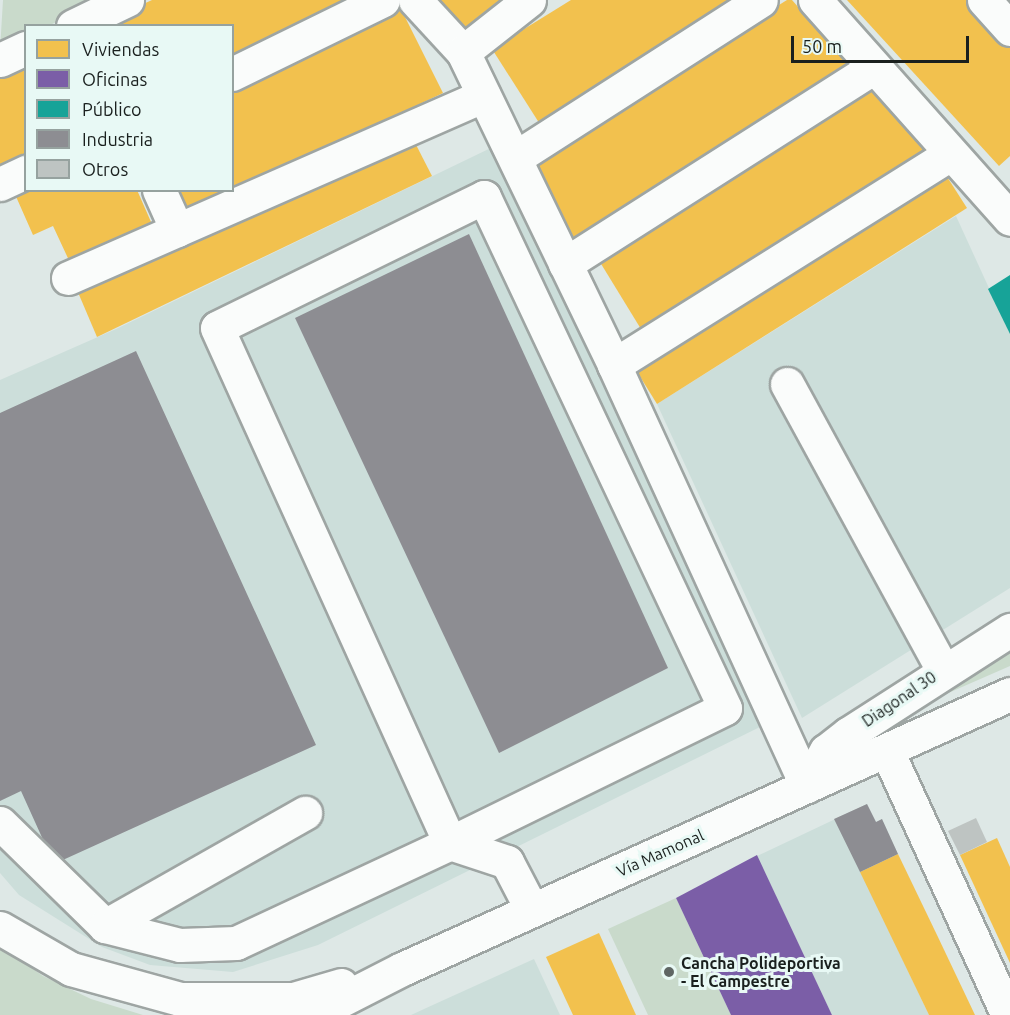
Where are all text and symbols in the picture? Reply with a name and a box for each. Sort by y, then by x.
legend [24,24,234,192]
scale bar [794,24,972,62]
text: 50 m [802,36,842,56]
text: Viviendas [82,39,159,59]
text: Oficinas [82,69,147,89]
text: Público [82,99,142,119]
text: Industria [82,129,153,149]
text: Otros [82,159,128,179]
street label: Diagonal 30 [858,667,940,731]
street label: Vía Mamonal [613,825,707,881]
place label: Cancha Polideportiva - El Campestre [681,953,841,991]
marker: Cancha Polideportiva - El Campestre [662,965,676,979]

